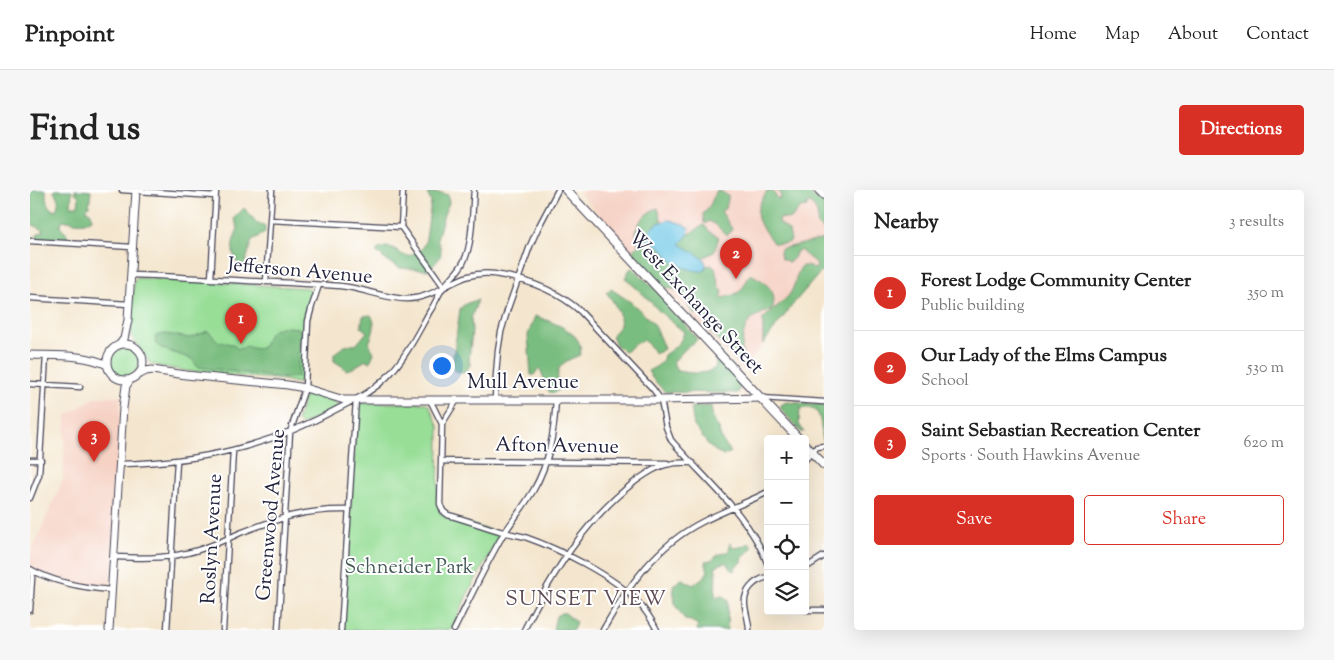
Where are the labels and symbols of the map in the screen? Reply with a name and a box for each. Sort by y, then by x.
street label: West Exchange Street [620,224,770,382]
pin: 2 [720,238,752,279]
street label: Jefferson Avenue [225,251,374,293]
pin: 1 [225,303,257,344]
your location [429,353,455,379]
street label: Mull Avenue [467,369,579,398]
pin: 3 [78,421,110,462]
street label: Greenwood Avenue [250,428,294,602]
street label: Afton Avenue [495,431,619,463]
street label: Roslyn Avenue [195,473,231,605]
park label: Schneider Park [344,554,474,583]
district label: SUNSET VIEW [505,585,667,615]

